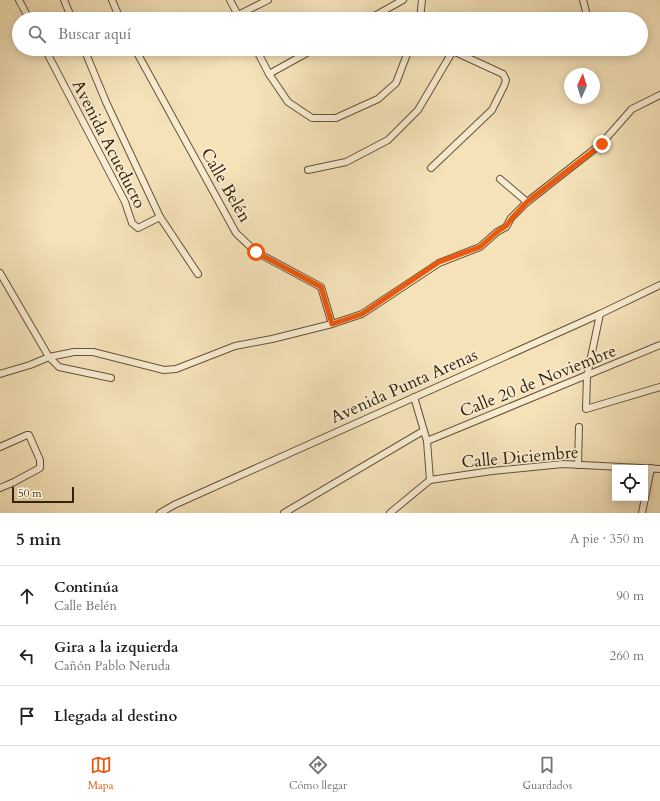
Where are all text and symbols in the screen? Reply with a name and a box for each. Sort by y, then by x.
search box [12,12,648,56]
icon: search [26,23,48,45]
text: Buscar aquí [58,24,131,44]
north arrow [564,68,600,104]
street label: Avenida Acueducto [67,76,151,212]
route end [593,135,611,153]
street label: Calle Belén [195,144,257,227]
route start [247,243,265,261]
street label: Calle 20 de Noviembre [456,339,620,423]
street label: Avenida Punta Arenas [327,343,482,429]
street label: Calle Diciembre [460,440,580,474]
map controls [612,465,648,501]
button: locate [612,465,648,501]
scale bar [12,485,74,504]
text: 50 m [18,486,42,501]
text: 5 min [16,528,61,551]
text: A pie · 350 m [570,530,644,548]
text: Continúa [54,577,119,597]
icon: ahead [16,585,38,607]
text: 90 m [616,587,644,605]
text: Calle Belén [54,597,117,615]
text: Gira a la izquierda [54,637,178,657]
icon: left [16,645,38,667]
text: 260 m [610,647,644,665]
text: Cañón Pablo Neruda [54,657,170,675]
icon: arrive [16,705,38,727]
text: Llegada al destino [54,706,177,726]
tab: Mapa [88,754,113,793]
tab: Cómo llegar [289,754,347,793]
tab: Guardados [523,754,572,793]

